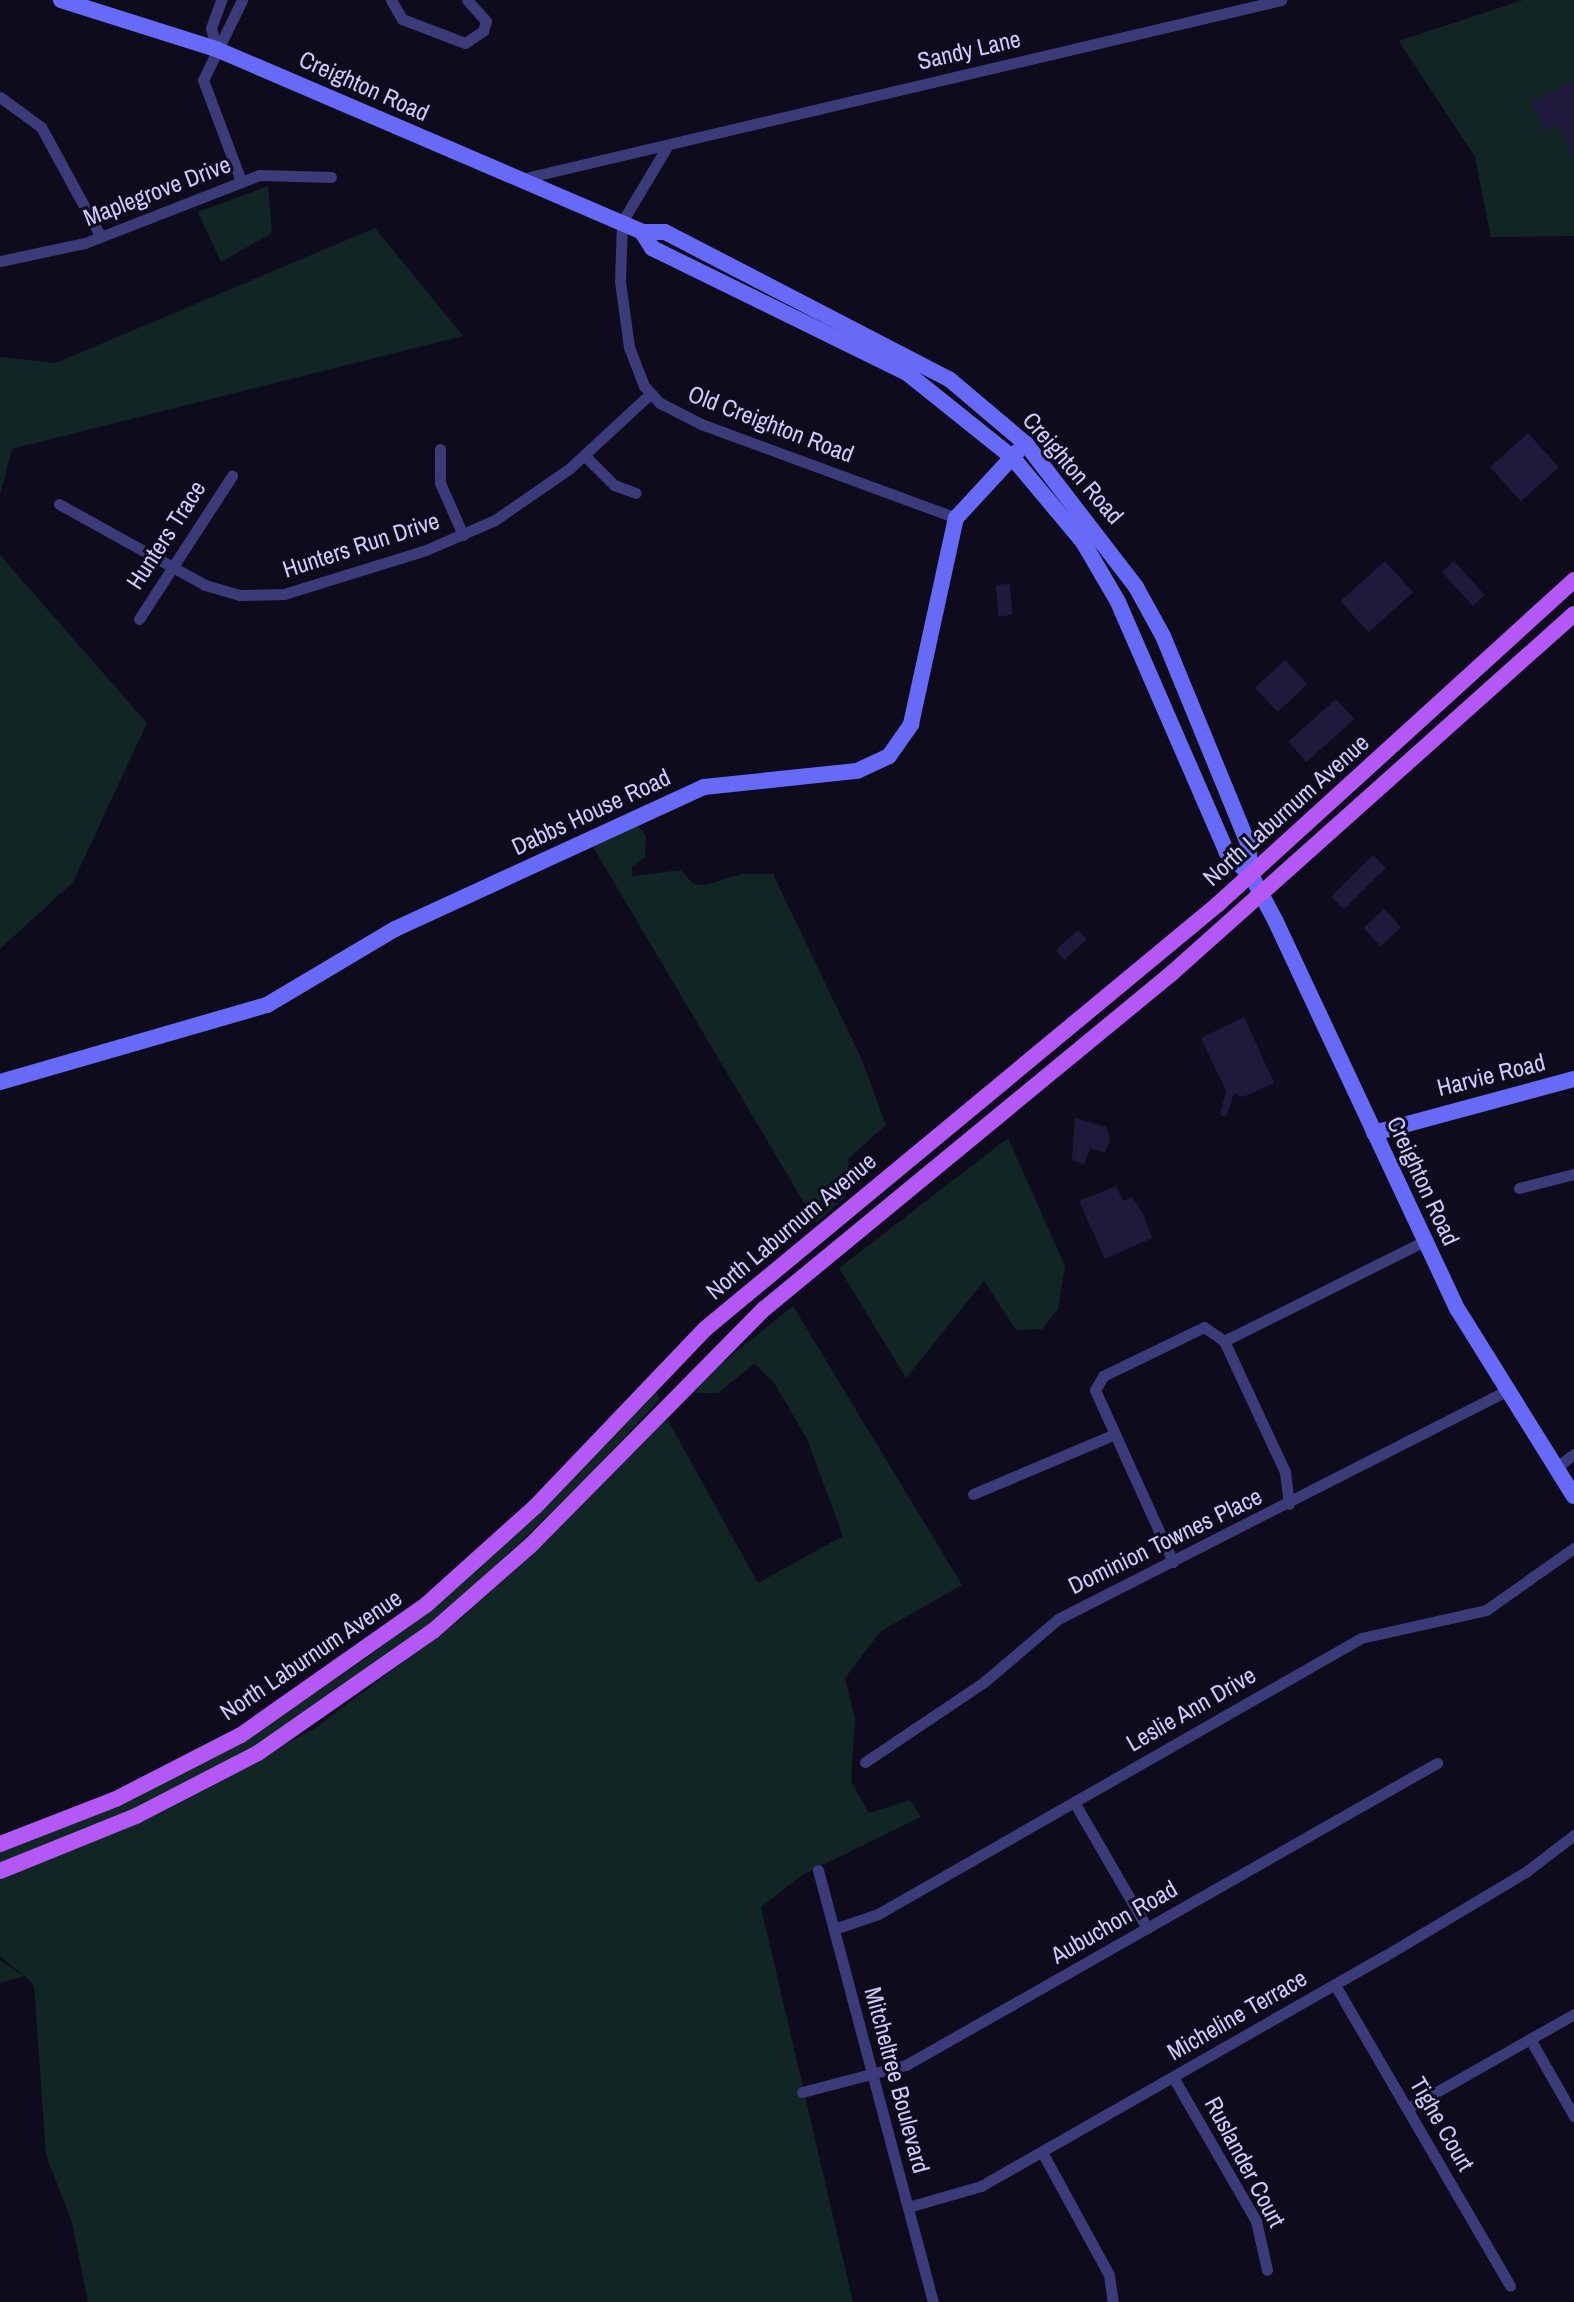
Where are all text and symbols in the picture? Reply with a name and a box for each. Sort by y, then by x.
street label: Sandy Lane [915,24,1023,76]
street label: Creighton Road [295,45,433,127]
street label: Maplegrove Drive [79,150,235,232]
street label: Old Creighton Road [684,379,858,469]
street label: Creighton Road [1017,406,1129,530]
street label: Hunters Trace [120,475,212,595]
street label: Hunters Run Drive [279,506,443,584]
street label: North Laburnum Avenue [1197,728,1375,892]
street label: Dabbs House Road [507,763,675,861]
street label: Harvie Road [1434,1048,1548,1102]
street label: Creighton Road [1381,1112,1465,1250]
street label: North Laburnum Avenue [700,1146,882,1306]
street label: Dominion Townes Place [1063,1482,1267,1600]
street label: North Laburnum Avenue [214,1583,408,1727]
street label: Leslie Ann Drive [1121,1660,1261,1758]
street label: Aubuchon Road [1046,1874,1182,1970]
street label: Micheline Terrace [1162,1963,1312,2067]
street label: Mitcheltree Boulevard [858,1984,936,2176]
street label: Tighe Court [1404,2072,1480,2176]
street label: Ruslander Court [1199,2092,1291,2232]

